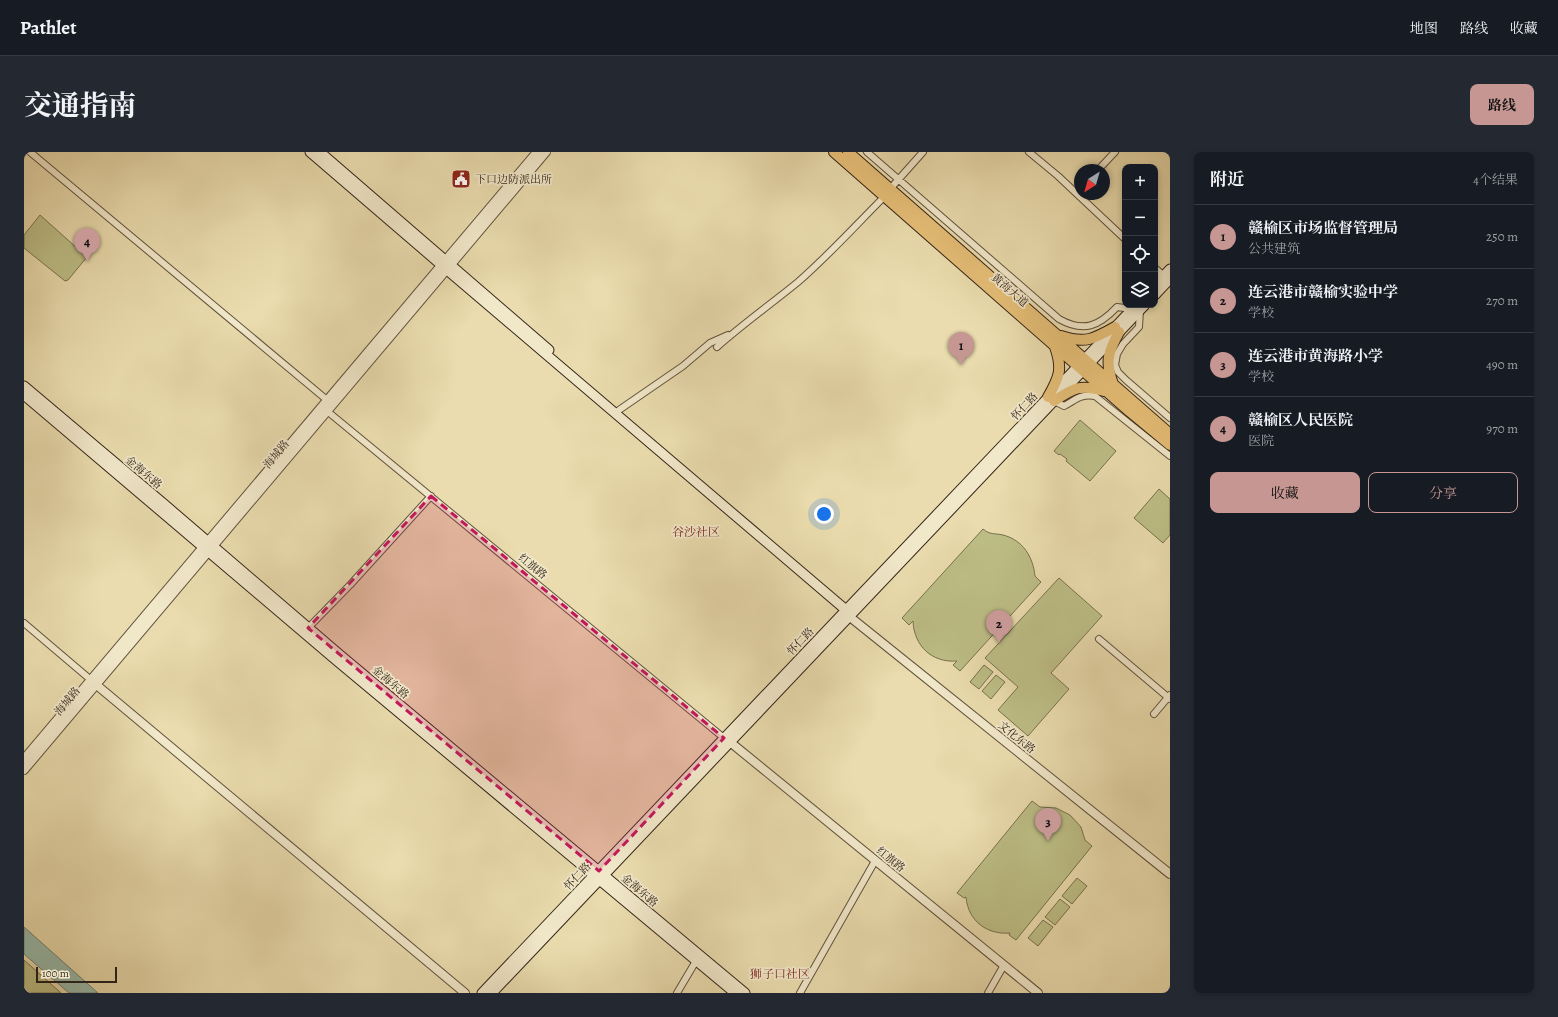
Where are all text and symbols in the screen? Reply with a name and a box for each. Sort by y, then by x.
text: Pathlet [20,15,76,41]
text: 地图 [1410,19,1438,38]
text: 路线 [1460,19,1488,38]
text: 收藏 [1510,19,1538,38]
button: 路线 [1470,84,1534,125]
text: 交通指南 [24,87,136,125]
north arrow [1074,164,1110,200]
map controls [1122,164,1158,308]
button: + [1122,164,1158,200]
public building icon: 下口边防派出所 [450,168,472,190]
text: 附近 [1210,168,1244,191]
text: 4个结果 [1473,171,1518,188]
place label: 下口边防派出所 [475,172,552,187]
button: − [1122,200,1158,236]
text: 赣榆区市场监督管理局 [1248,218,1398,238]
pin: 4 [74,228,100,261]
text: 1 [1221,228,1225,245]
text: 250 m [1486,228,1518,245]
button: locate [1122,236,1158,272]
text: 公共建筑 [1248,240,1300,257]
street label: 黄海大道 [988,270,1031,310]
button: layers [1122,272,1158,308]
text: 连云港市赣榆实验中学 [1248,282,1398,302]
text: 2 [1220,292,1226,309]
text: 270 m [1486,292,1518,309]
text: 学校 [1248,304,1274,321]
pin: 1 [948,332,974,365]
text: 连云港市黄海路小学 [1248,346,1383,366]
text: 3 [1220,356,1226,373]
text: 490 m [1486,356,1518,373]
text: 学校 [1248,368,1274,385]
street label: 怀仁路 [1008,389,1041,424]
text: 赣榆区人民医院 [1248,410,1353,430]
text: 4 [1220,420,1226,437]
text: 970 m [1486,420,1518,437]
text: 医院 [1248,432,1274,449]
street label: 海城路 [260,437,293,472]
street label: 金海东路 [122,452,165,492]
button: 收藏 [1210,472,1360,513]
button: 分享 [1368,472,1518,513]
your location [814,504,834,524]
district label: 谷沙社区 [672,524,720,540]
street label: 红旗路 [515,550,550,583]
pin: 2 [986,610,1012,643]
street label: 怀仁路 [784,624,817,658]
street label: 金海东路 [369,662,412,702]
street label: 海城路 [51,684,84,719]
street label: 文化东路 [995,718,1039,757]
pin: 3 [1035,808,1061,841]
street label: 红旗路 [873,843,908,876]
street label: 怀仁路 [561,859,594,893]
street label: 金海东路 [618,870,661,910]
scale bar [36,965,117,984]
text: 100 m [42,966,69,981]
district label: 狮子口社区 [750,966,810,982]

